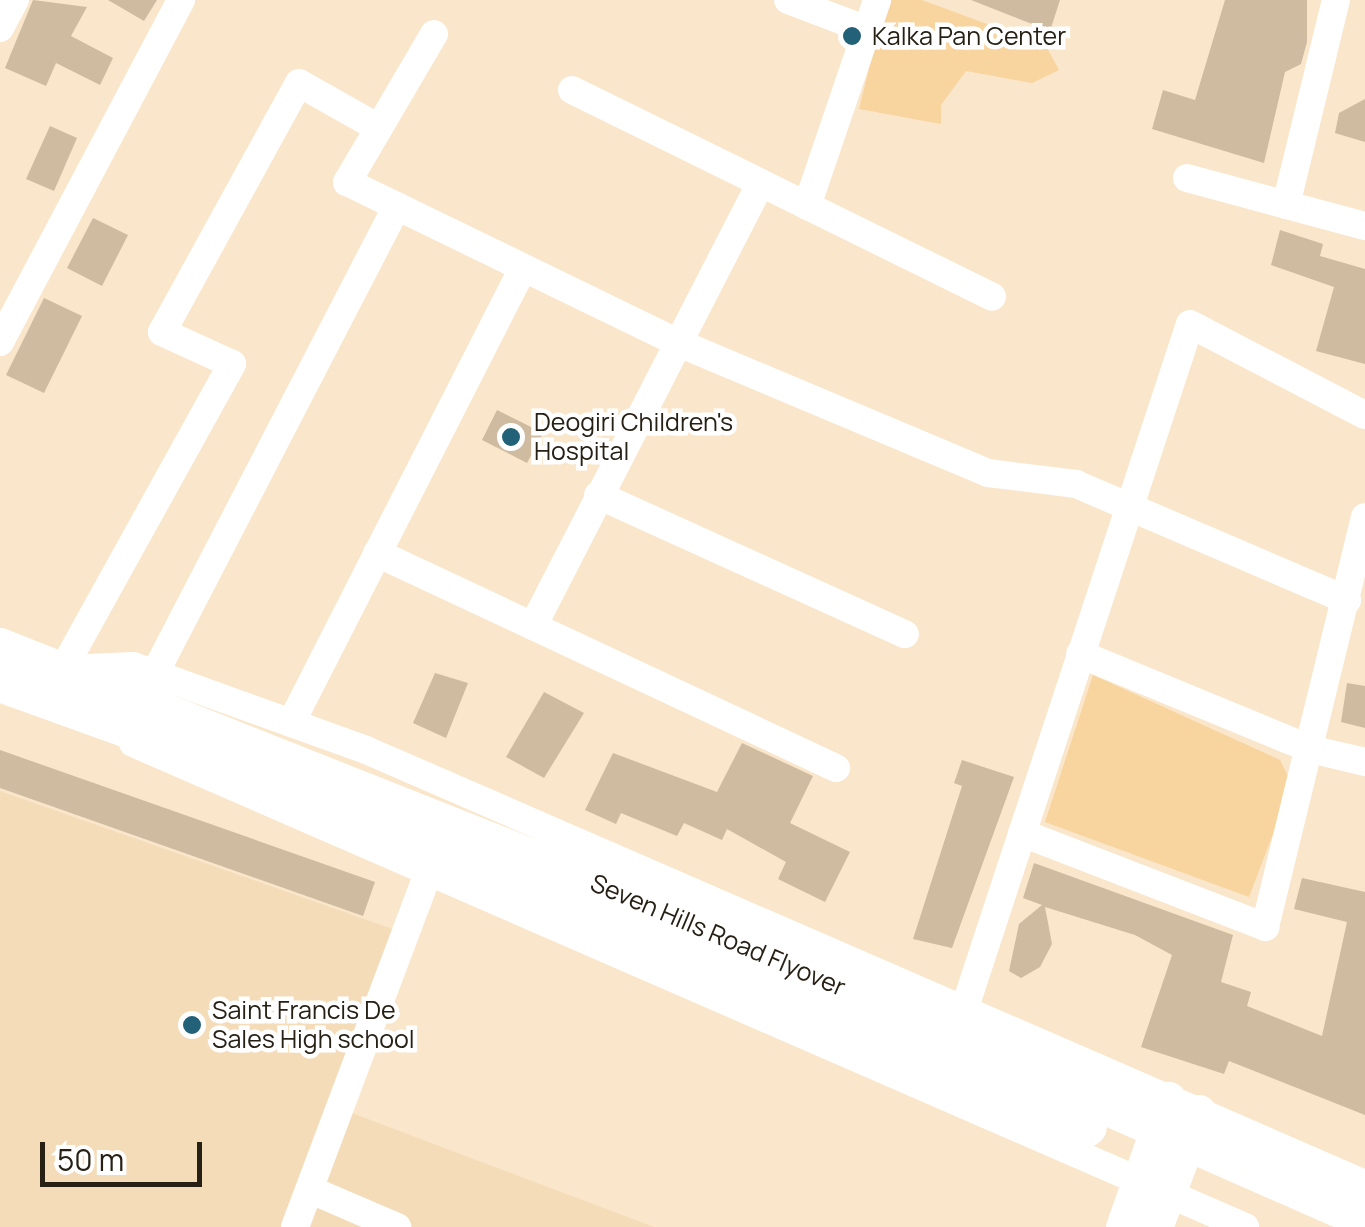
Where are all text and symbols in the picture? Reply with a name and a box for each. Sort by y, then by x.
place label: Kalka Pan Center [872,21,1066,51]
marker: Kalka Pan Center [841,25,863,47]
place label: Deogiri Children's Hospital [534,408,733,467]
marker: Deogiri Children's Hospital [498,424,524,450]
street label: Seven Hills Road Flyover [586,868,850,1002]
place label: Saint Francis De Sales High school [212,996,415,1055]
marker: Saint Francis De Sales High school [181,1014,203,1036]
scale bar [45,1122,208,1184]
text: 50 m [57,1139,124,1180]

